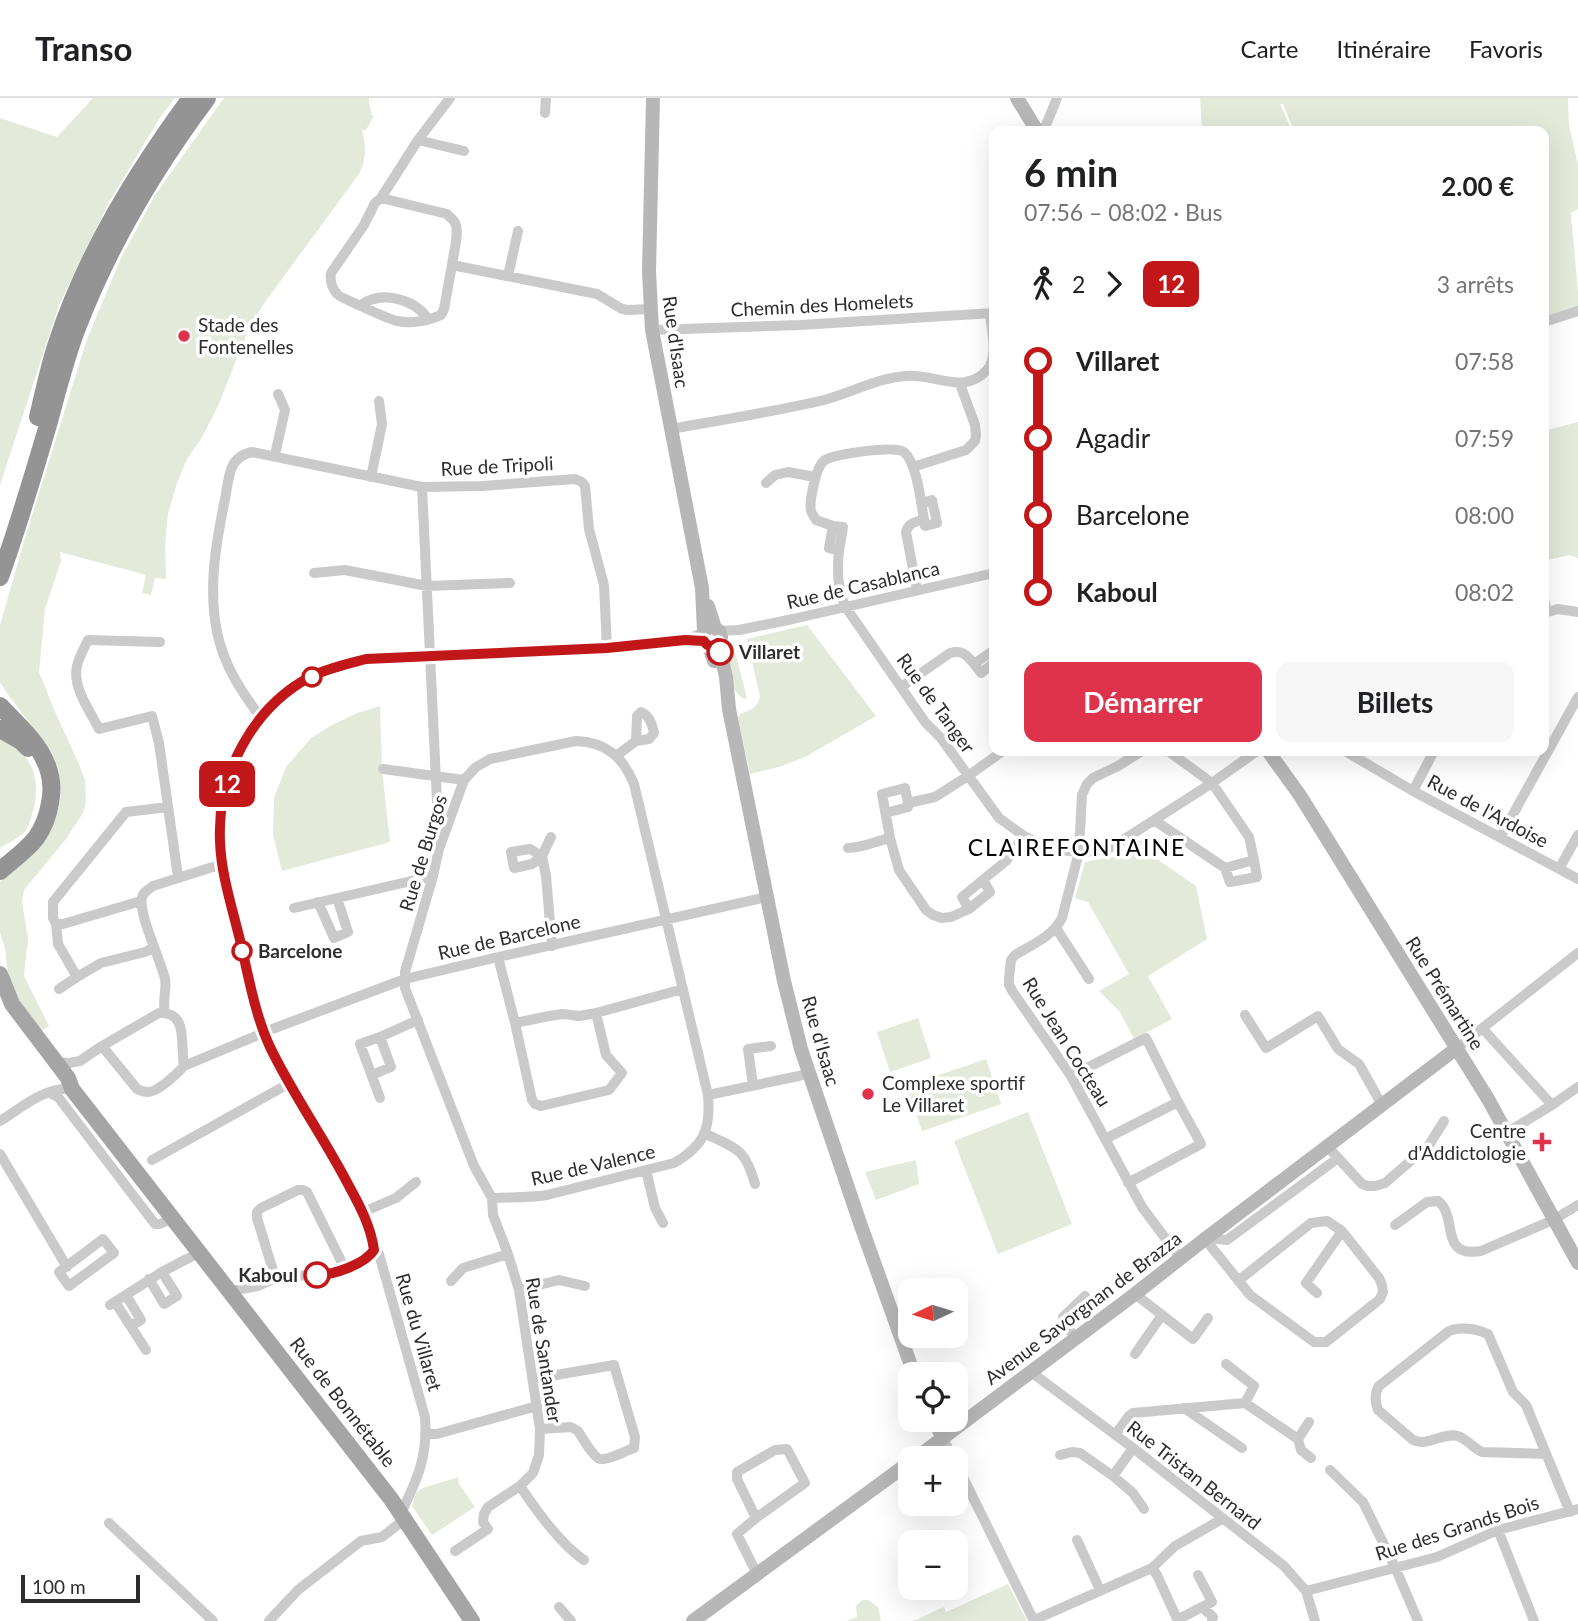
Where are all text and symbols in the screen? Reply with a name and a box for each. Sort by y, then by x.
text: Transo [35,28,132,68]
text: Carte [1241,34,1299,63]
text: Itinéraire [1337,34,1431,63]
text: Favoris [1469,34,1543,63]
text: 6 min [1024,149,1118,195]
text: 2.00 € [1441,170,1514,202]
text: 07:56 – 08:02 · Bus [1024,198,1223,226]
icon: walk [1024,265,1062,303]
icon: forward [1095,265,1133,303]
text: 12 [1157,269,1185,298]
text: 2 [1072,270,1085,298]
text: 3 arrêts [1437,270,1514,298]
street label: Chemin des Homelets [730,288,914,321]
street label: Rue d'Isaac [659,294,694,389]
place label: Stade des Fontenelles [198,313,294,358]
marker: Stade des Fontenelles [176,328,192,344]
text: Villaret [1076,345,1160,377]
text: 07:58 [1455,347,1514,375]
text: Agadir [1076,422,1150,454]
text: 07:59 [1455,424,1514,452]
street label: Rue de Tripoli [440,451,554,480]
text: Barcelone [1076,499,1189,531]
text: 08:00 [1455,501,1514,529]
street label: Rue de Casablanca [784,556,941,613]
text: Kaboul [1076,576,1158,608]
text: 08:02 [1455,578,1514,606]
marker: Villaret [707,639,733,665]
place label: Villaret [738,640,800,663]
street label: Rue de Tanger [892,648,980,757]
button: Démarrer [1024,662,1262,742]
button: Billets [1276,662,1514,742]
unlabelled marker [302,667,322,687]
line badge: 12 [196,761,258,807]
text: 12 [213,769,241,798]
street label: Rue de l'Ardoise [1424,769,1553,852]
street label: Rue de Burgos [394,792,451,914]
district label: CLAIREFONTAINE [968,833,1186,861]
street label: Rue de Barcelone [435,909,582,964]
street label: Rue Prémartine [1401,932,1489,1054]
place label: Barcelone [258,939,342,962]
marker: Barcelone [232,941,252,961]
street label: Rue Jean Cocteau [1018,973,1116,1111]
street label: Rue d'Isaac [798,993,845,1089]
place label: Complexe sportif Le Villaret [882,1071,1025,1116]
marker: Complexe sportif Le Villaret [860,1086,876,1102]
place label: Centre d'Addictologie [1408,1119,1526,1164]
marker: Centre d'Addictologie [1532,1132,1552,1152]
street label: Rue de Valence [529,1139,657,1190]
street label: Avenue Savorgnan de Brazza [980,1226,1185,1389]
marker: Kaboul [304,1262,330,1288]
place label: Kaboul [238,1263,298,1286]
street label: Rue du Villaret [392,1270,447,1394]
street label: Rue de Santander [522,1275,567,1424]
north arrow [898,1278,968,1348]
map controls [898,1278,968,1600]
street label: Rue de Bonnétable [286,1332,401,1471]
button: locate [898,1362,968,1432]
street label: Rue Tristan Bernard [1123,1415,1266,1534]
button: + [898,1446,968,1516]
street label: Rue des Grands Bois [1372,1490,1542,1565]
button: − [898,1530,968,1600]
scale bar [21,1572,140,1604]
text: 100 m [32,1575,86,1598]

